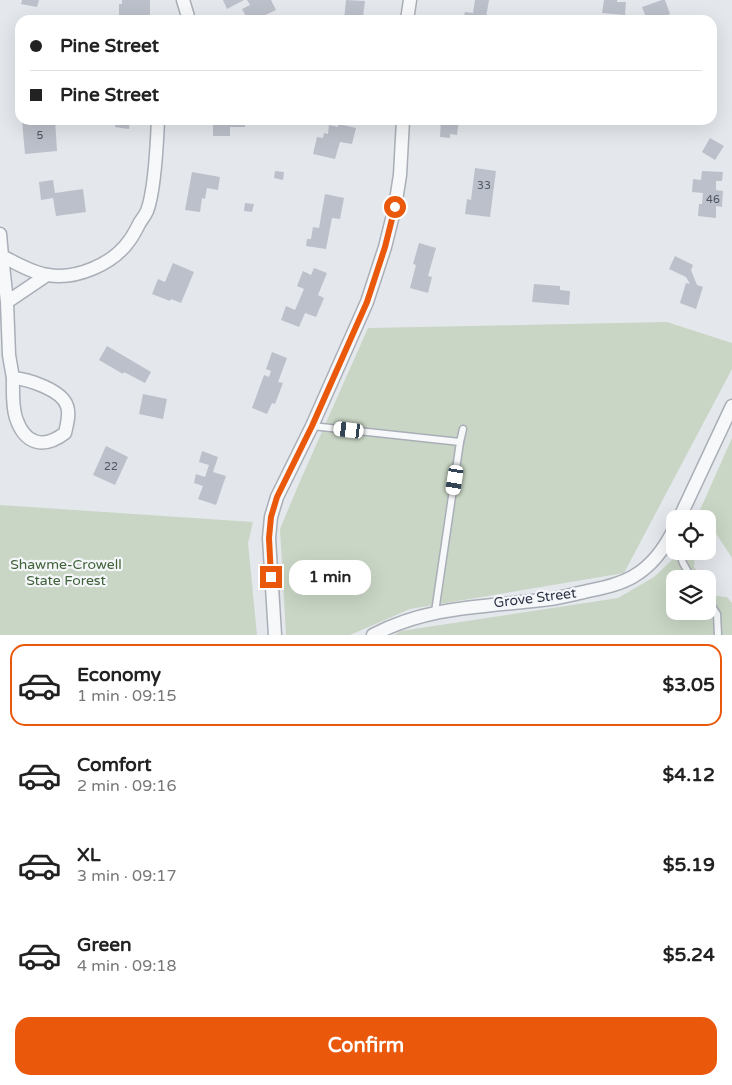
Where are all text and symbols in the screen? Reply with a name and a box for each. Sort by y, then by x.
text: Pine Street [60,35,159,57]
text: Pine Street [60,84,159,106]
house number: 5 [37,129,44,142]
house number: 33 [477,179,491,192]
house number: 46 [706,193,720,206]
route start [384,196,406,218]
car [333,421,364,439]
house number: 22 [104,460,118,473]
car [445,464,464,496]
map controls [666,510,716,620]
button: locate [666,510,716,560]
park label: Shawme-Crowell State Forest [10,556,122,589]
callout: 1 min [288,560,371,594]
route end [260,566,282,588]
text: 1 min [309,567,351,587]
button: layers [666,570,716,620]
street label: Grove Street [493,584,578,611]
icon: car [17,663,62,708]
text: Economy [77,664,161,686]
text: $3.05 [663,674,715,696]
text: 1 min · 09:15 [77,686,176,706]
icon: car [17,753,62,798]
text: Comfort [77,754,151,776]
text: $4.12 [663,764,715,786]
text: 2 min · 09:16 [77,776,176,796]
icon: car [17,843,62,888]
text: XL [77,844,101,866]
text: $5.19 [663,854,715,876]
text: 3 min · 09:17 [77,866,176,886]
icon: car [17,933,62,978]
text: Green [77,934,131,956]
text: $5.24 [663,944,715,966]
text: 4 min · 09:18 [77,956,176,976]
button: Confirm [15,1017,717,1075]

